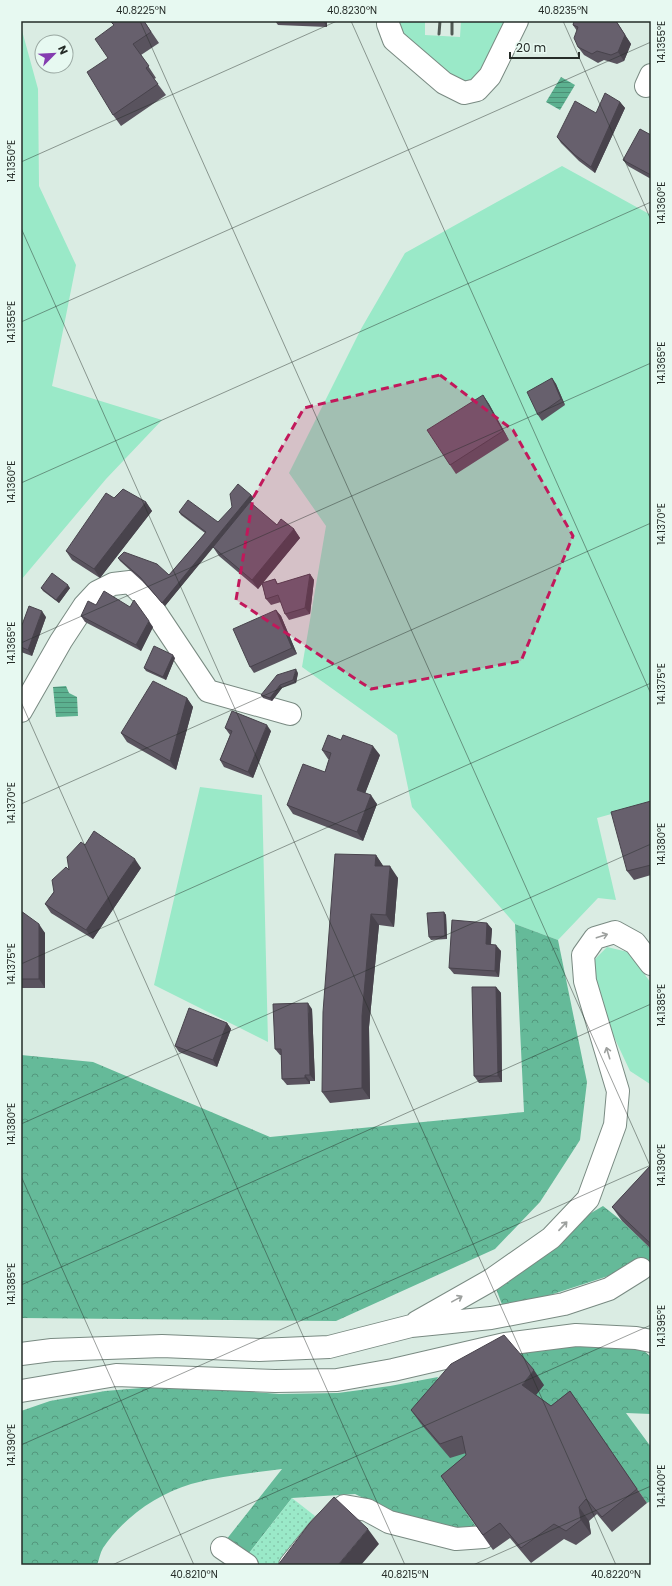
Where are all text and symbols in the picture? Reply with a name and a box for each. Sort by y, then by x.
text: 40.8225°N [116,3,166,18]
text: 40.8230°N [327,3,377,18]
text: 40.8235°N [538,3,588,18]
text: 14.1355°E [654,21,669,63]
north arrow [34,34,74,74]
scale bar [510,34,579,60]
text: 20 m [516,39,546,56]
text: N [54,43,72,57]
text: 14.1350°E [4,140,19,182]
text: 14.1360°E [654,182,669,224]
text: 14.1355°E [4,301,19,343]
text: 14.1365°E [654,342,669,384]
text: 14.1360°E [4,461,19,503]
text: 14.1370°E [654,503,669,545]
text: 14.1365°E [4,622,19,664]
text: 14.1375°E [654,663,669,705]
text: 14.1370°E [4,782,19,824]
text: 14.1380°E [654,823,669,865]
one-way arrow [595,932,608,939]
text: 14.1375°E [4,943,19,985]
text: 14.1385°E [654,984,669,1026]
one-way arrow [604,1047,611,1060]
text: 14.1380°E [4,1103,19,1145]
text: 14.1390°E [654,1144,669,1186]
one-way arrow [558,1221,567,1231]
text: 14.1385°E [4,1263,19,1305]
one-way arrow [450,1295,462,1303]
text: 14.1395°E [654,1305,669,1347]
text: 14.1390°E [4,1424,19,1466]
text: 14.1400°E [654,1465,669,1507]
text: 40.8210°N [170,1567,218,1582]
text: 40.8215°N [381,1567,429,1582]
text: 40.8220°N [591,1567,641,1582]

